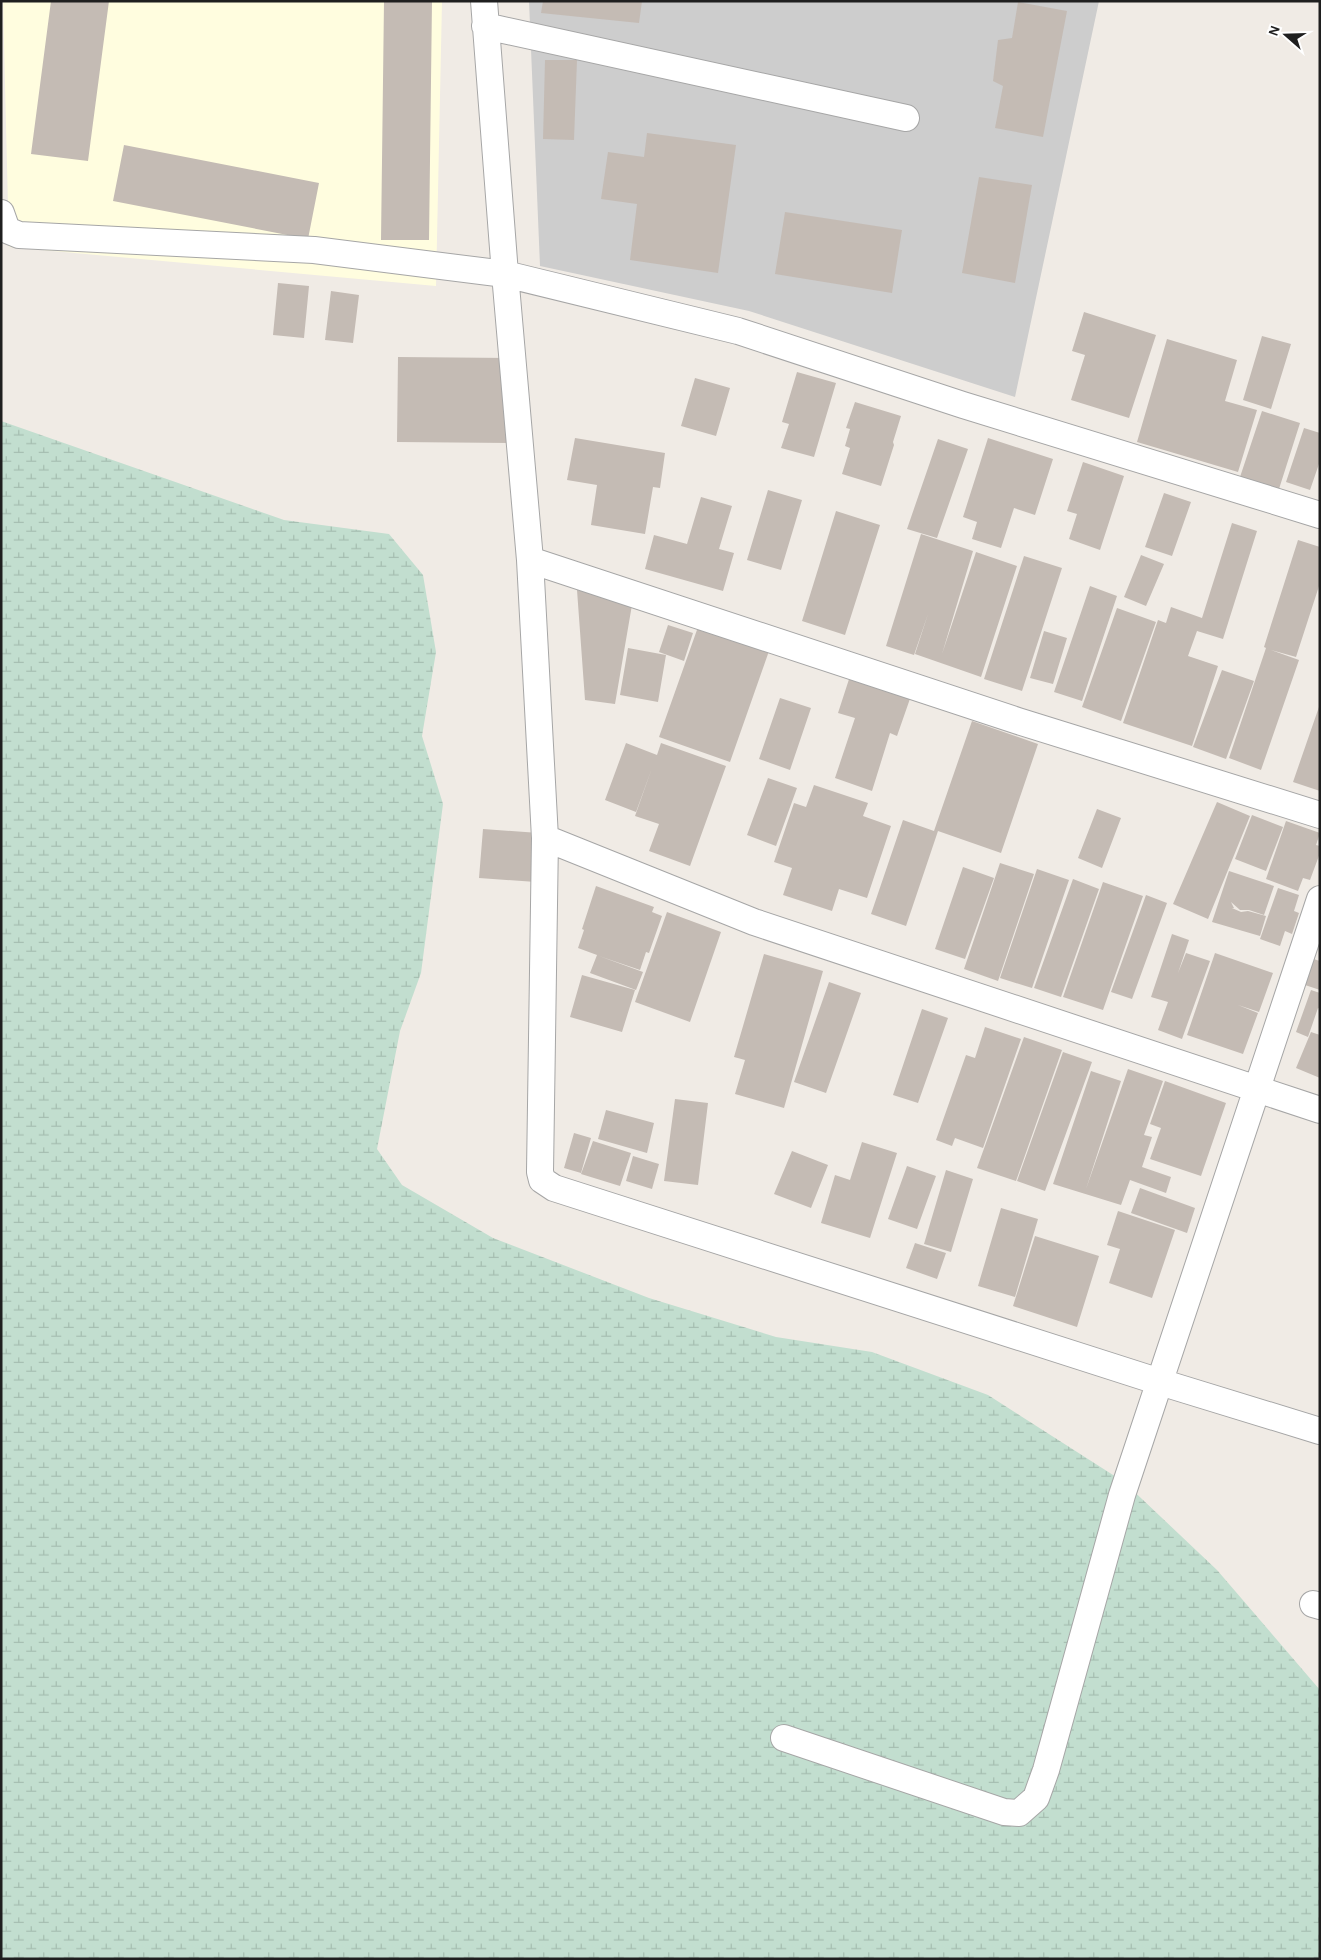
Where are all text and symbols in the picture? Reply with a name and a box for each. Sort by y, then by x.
north arrow [1261,10,1311,60]
text: N [1265,23,1284,38]

